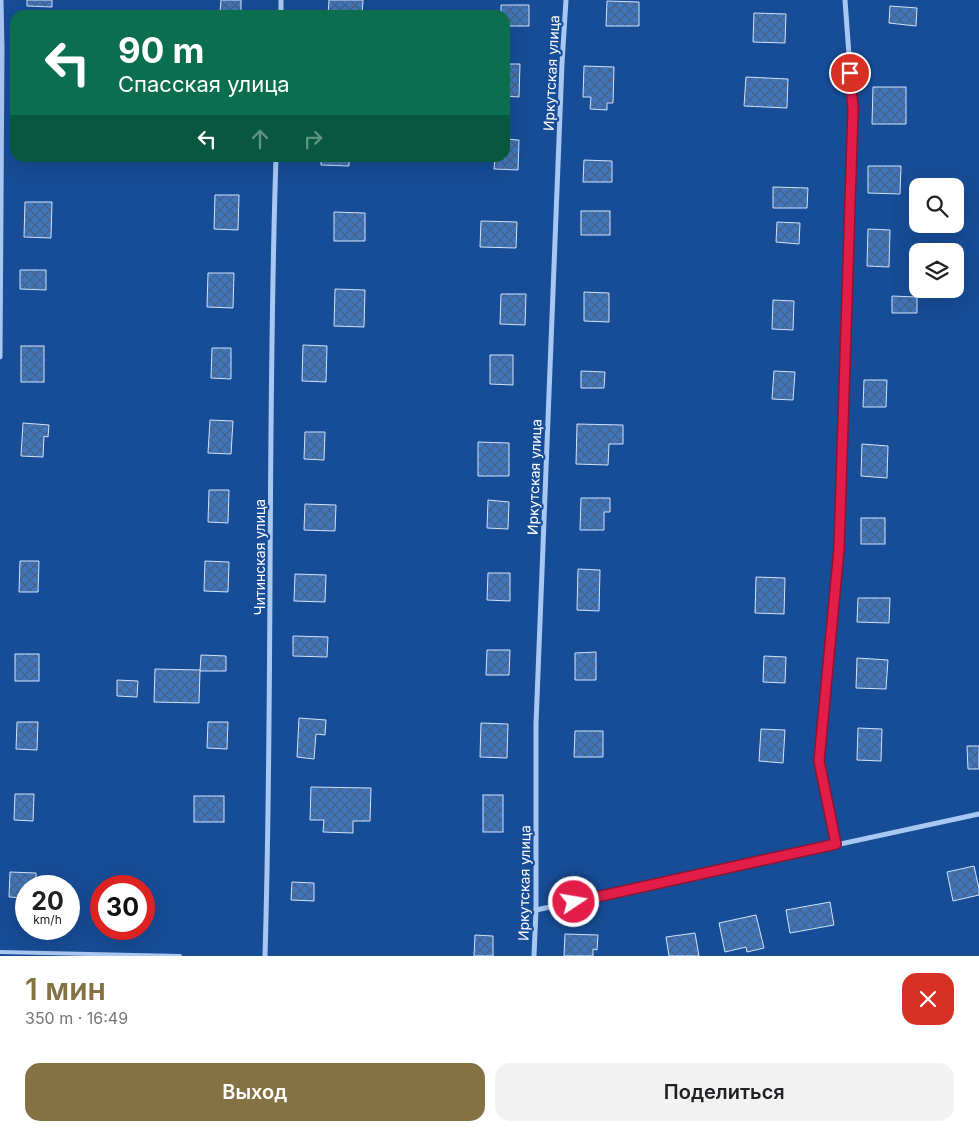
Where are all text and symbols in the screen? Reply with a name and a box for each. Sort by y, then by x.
street label: Иркутская улица [539,15,563,131]
text: 90 m [118,29,205,71]
icon: left [35,30,100,95]
pin [829,52,871,94]
icon: arrive [836,59,864,87]
text: Спасская улица [118,71,290,97]
icon: left [193,125,221,153]
icon: ahead [246,125,274,153]
icon: right [299,125,327,153]
map controls [909,178,964,298]
button: search [909,178,964,233]
button: layers [909,243,964,298]
street label: Иркутская улица [523,419,545,535]
street label: Читинская улица [251,499,268,615]
street label: Иркутская улица [514,825,534,941]
speed limit sign: 30 [90,875,155,940]
position arrow [547,875,599,927]
text: 20 [31,886,64,916]
text: km/h [33,912,62,927]
text: 1 мин [25,971,106,1007]
button: close [902,973,954,1025]
text: 350 m · 16:49 [25,1008,128,1028]
button: Выход [25,1063,485,1121]
button: Поделиться [495,1063,954,1121]

